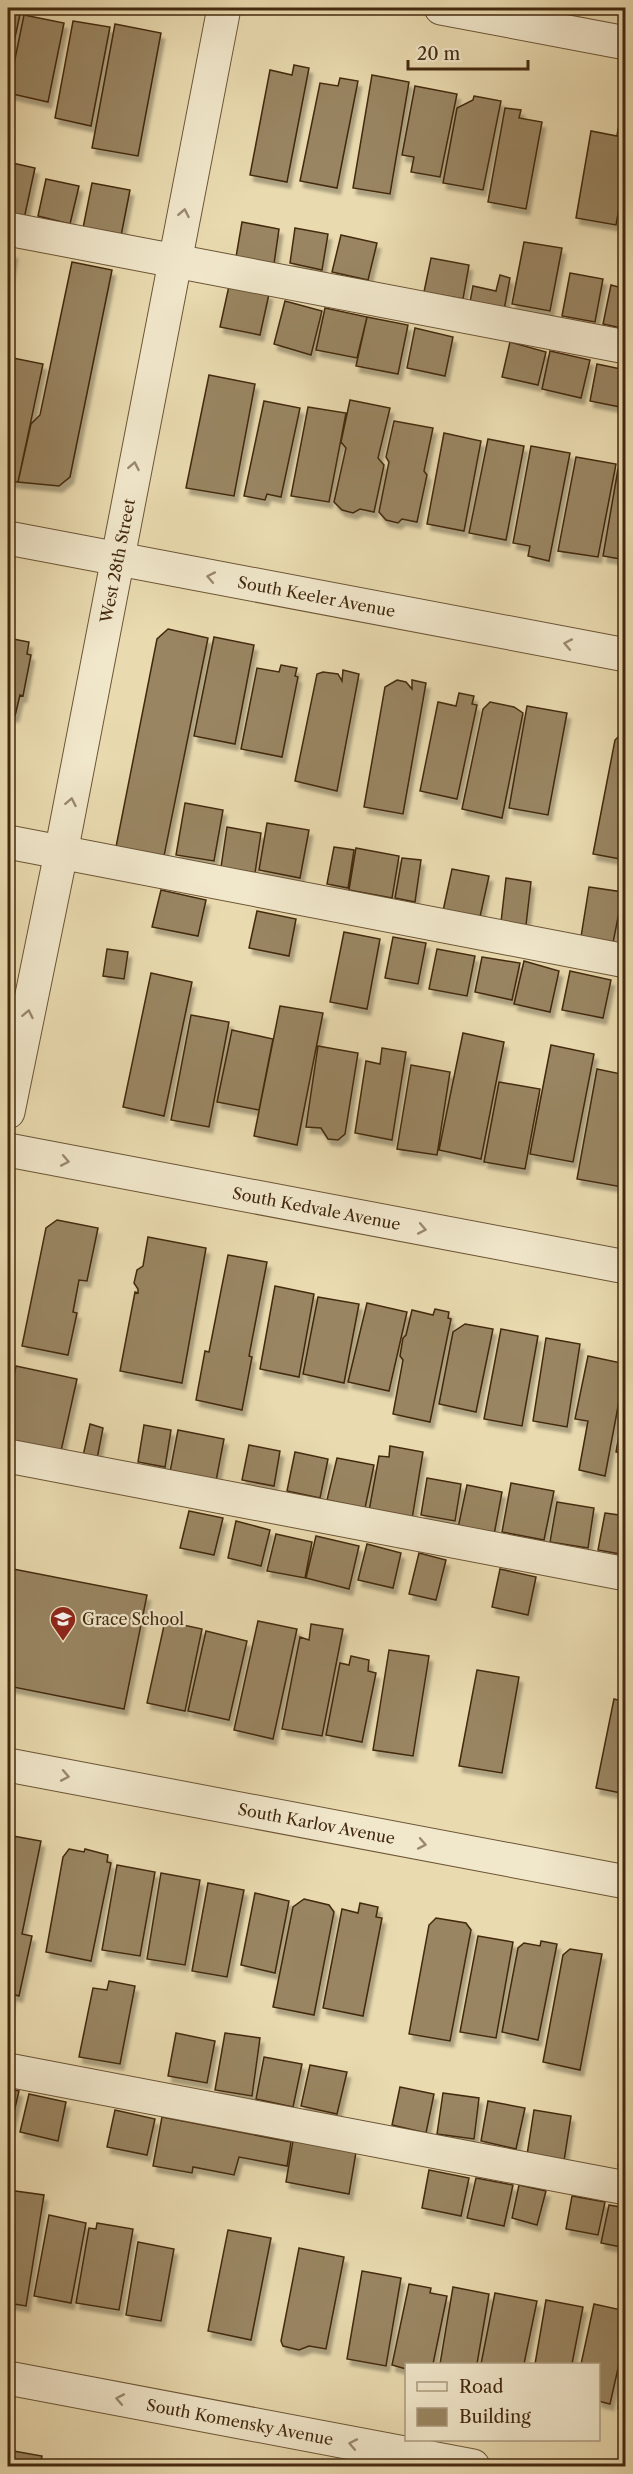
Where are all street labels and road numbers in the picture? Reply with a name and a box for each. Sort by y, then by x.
street label: West 28th Street [95,497,139,625]
street label: South Keeler Avenue [236,572,397,621]
street label: South Kedvale Avenue [231,1183,402,1234]
street label: South Karlov Avenue [236,1799,397,1848]
street label: South Komensky Avenue [145,2394,335,2449]

